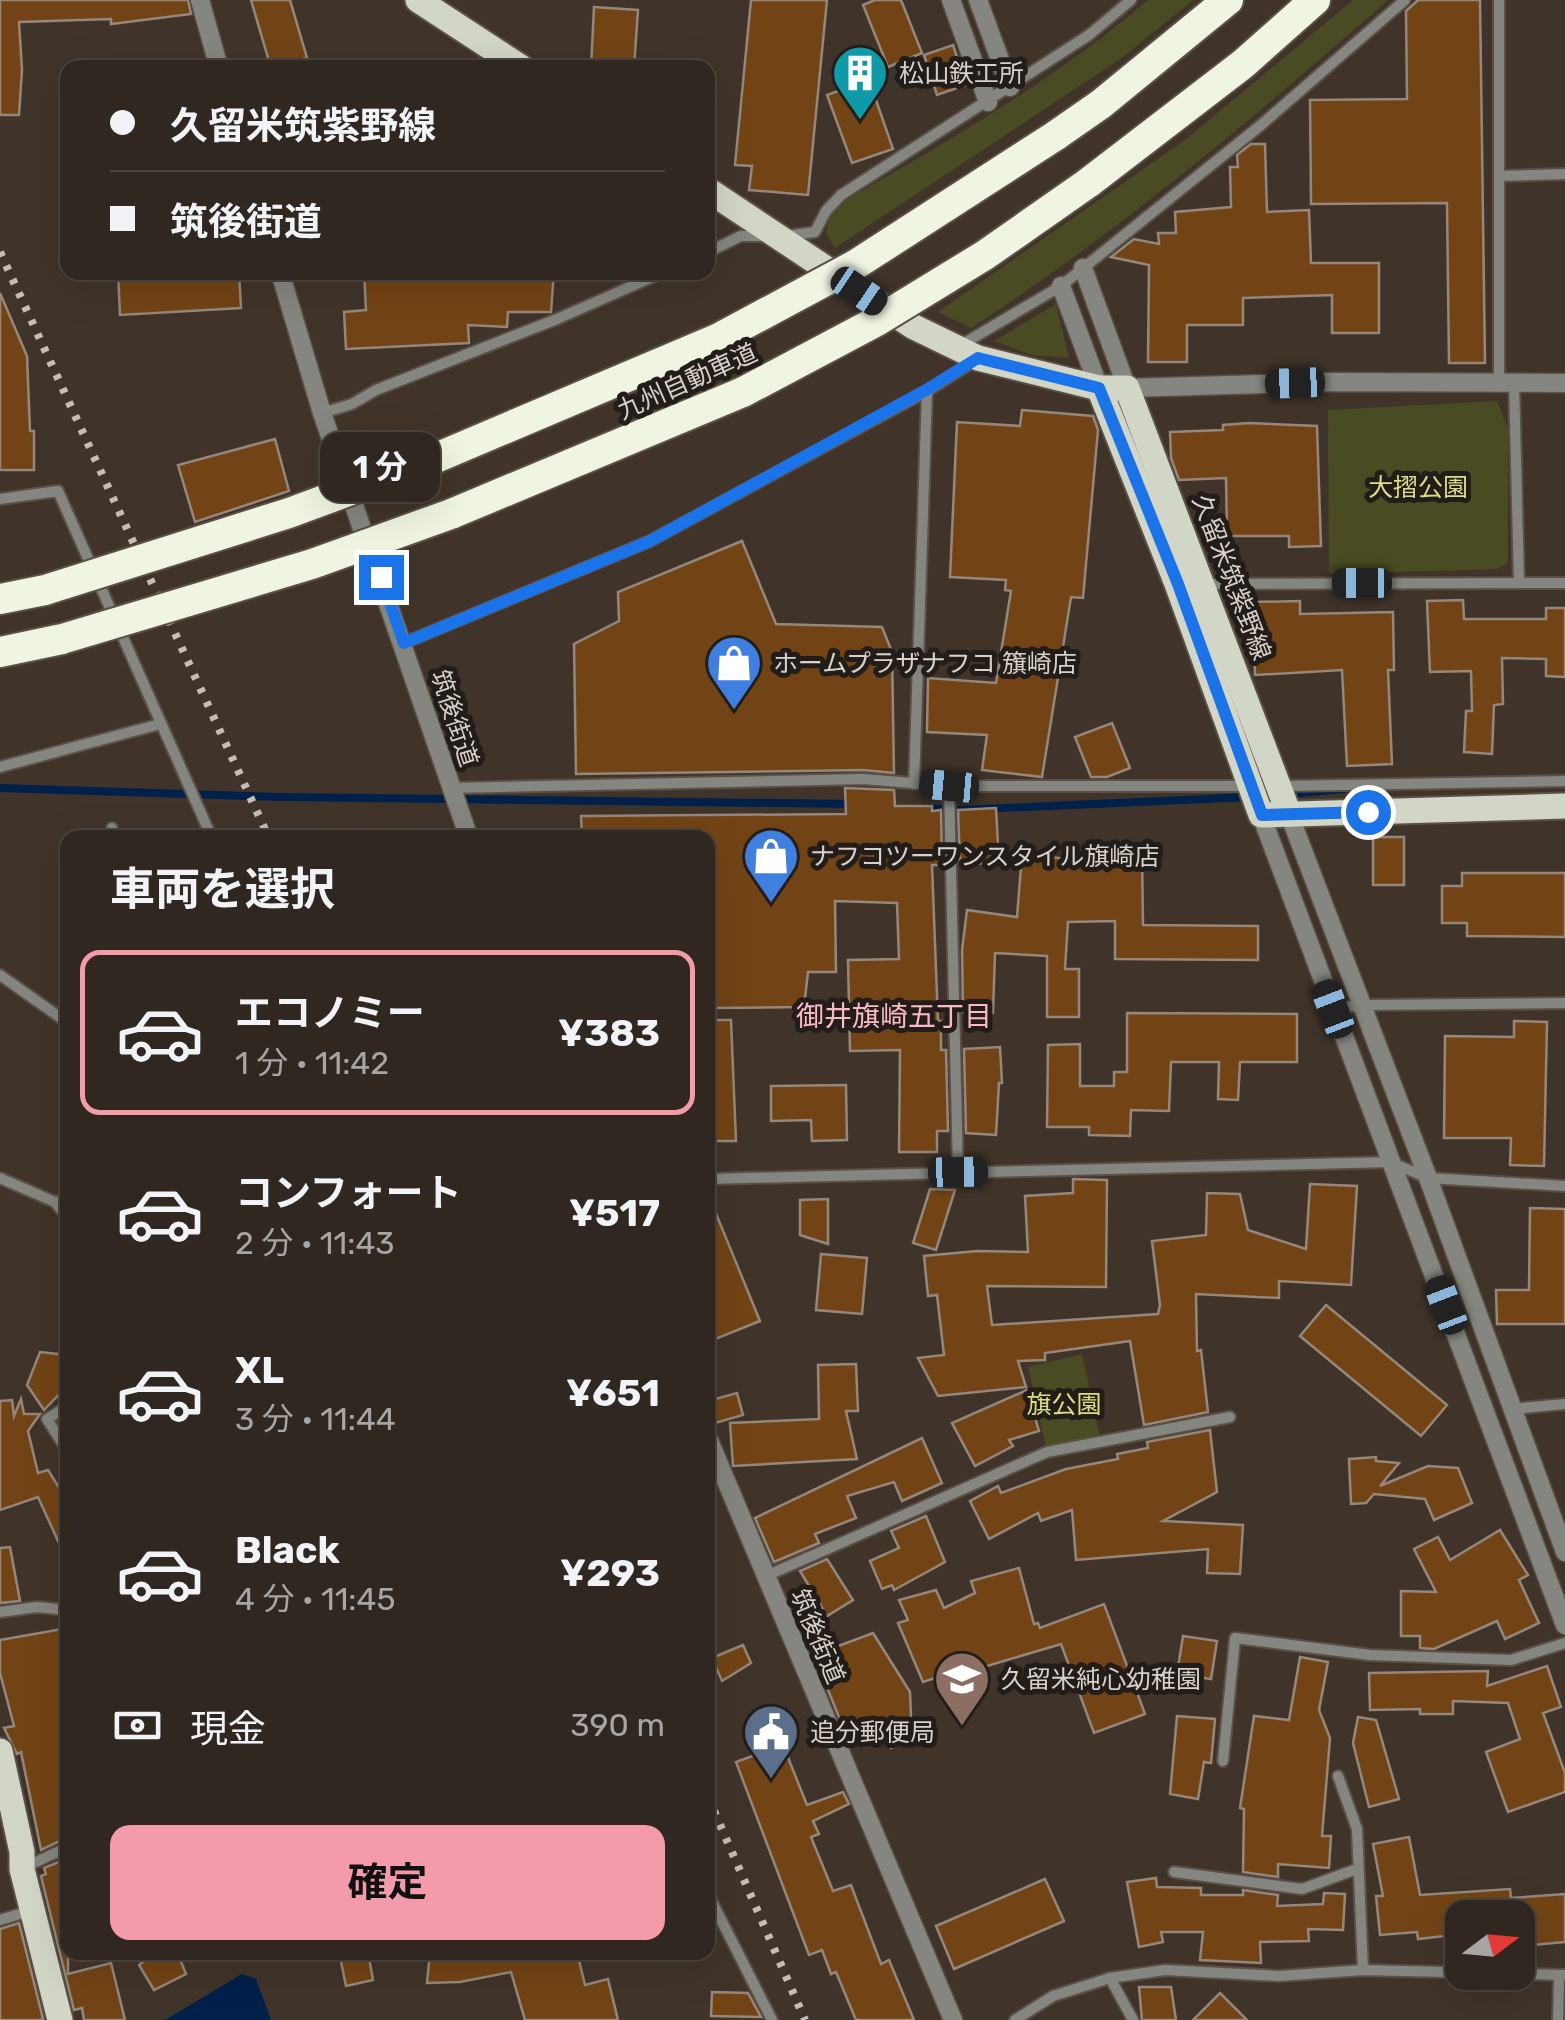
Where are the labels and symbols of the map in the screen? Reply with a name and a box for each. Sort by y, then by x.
building icon: 松山鉄工所 [830,43,890,122]
place label: 松山鉄工所 [899,59,1024,88]
car [826,262,892,320]
street label: 九州自動車道 [613,338,762,425]
car [1264,367,1326,399]
callout: 1 分 [321,432,441,502]
park label: 大摺公園 [1368,473,1468,502]
street label: 久留米筑紫野線 [1187,490,1276,664]
route end [359,555,404,600]
car [1332,568,1392,598]
shop icon: ホームプラザナフコ 籏崎店 [704,633,764,712]
place label: ホームプラザナフコ 籏崎店 [773,649,1077,678]
street label: 筑後街道 [425,666,484,770]
car [918,768,980,804]
route start [1346,790,1391,835]
shop icon: ナフコツーワンスタイル旗崎店 [741,826,801,905]
place label: ナフコツーワンスタイル旗崎店 [810,842,1160,871]
car [1308,976,1358,1042]
district label: 御井旗崎五丁目 [796,1000,992,1033]
car [928,1156,988,1188]
car [1421,1272,1471,1338]
park label: 旗公園 [1026,1390,1102,1419]
street label: 筑後街道 [785,1584,850,1688]
school or university icon: 久留米純心幼稚園 [932,1649,992,1728]
place label: 久留米純心幼稚園 [1001,1665,1201,1694]
public building icon: 追分郵便局 [741,1702,801,1781]
place label: 追分郵便局 [810,1718,935,1747]
north arrow [1445,1900,1535,1990]

